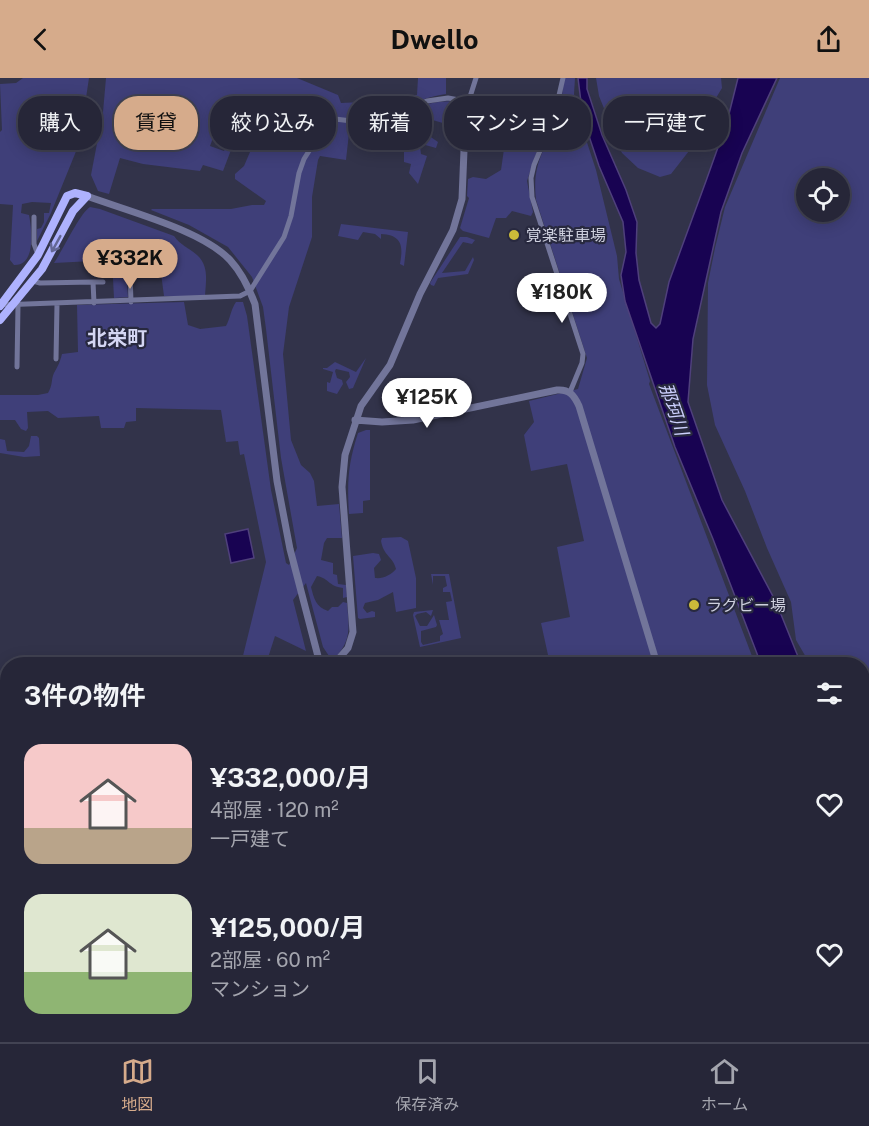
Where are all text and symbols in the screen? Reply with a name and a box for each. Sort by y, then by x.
icon: back [24,23,57,56]
text: Dwello [391,23,478,55]
icon: share [812,23,845,56]
chip: 購入 [18,96,102,150]
chip: 賃貸 [114,96,198,150]
chip: 絞り込み [210,96,336,150]
chip: 新着 [348,96,432,150]
chip: マンション [444,96,591,150]
chip: 一戸建て [603,96,729,150]
map controls [796,168,850,222]
button: locate [796,168,850,222]
place label: 覚楽駐車場 [526,226,606,245]
marker: 覚楽駐車場 [507,228,521,242]
one-way arrow [50,235,61,253]
pin: ¥332K [88,239,172,290]
text: ¥332K [97,246,163,270]
pin: ¥180K [520,273,604,324]
text: ¥180K [531,280,593,304]
district label: 北栄町 [87,326,147,350]
pin: ¥125K [385,378,469,429]
water label: 那珂川 [655,380,693,440]
text: ¥125K [396,385,458,409]
place label: ラグビー場 [706,596,786,615]
marker: ラグビー場 [687,598,701,612]
icon: filters [813,677,846,710]
text: 3件の物件 [24,680,145,711]
text: ¥332,000/月 [210,762,371,793]
icon: home [72,768,144,840]
icon: heart [813,788,846,821]
text: 4部屋 · 120 m² [210,798,339,822]
text: 一戸建て [210,827,290,851]
text: ¥125,000/月 [210,912,366,943]
icon: home [72,918,144,990]
icon: heart [813,938,846,971]
text: 2部屋 · 60 m² [210,948,330,972]
text: マンション [210,977,310,1001]
tab: 地図 [121,1055,154,1115]
tab: 保存済み [395,1055,459,1115]
tab: ホーム [701,1055,748,1115]

